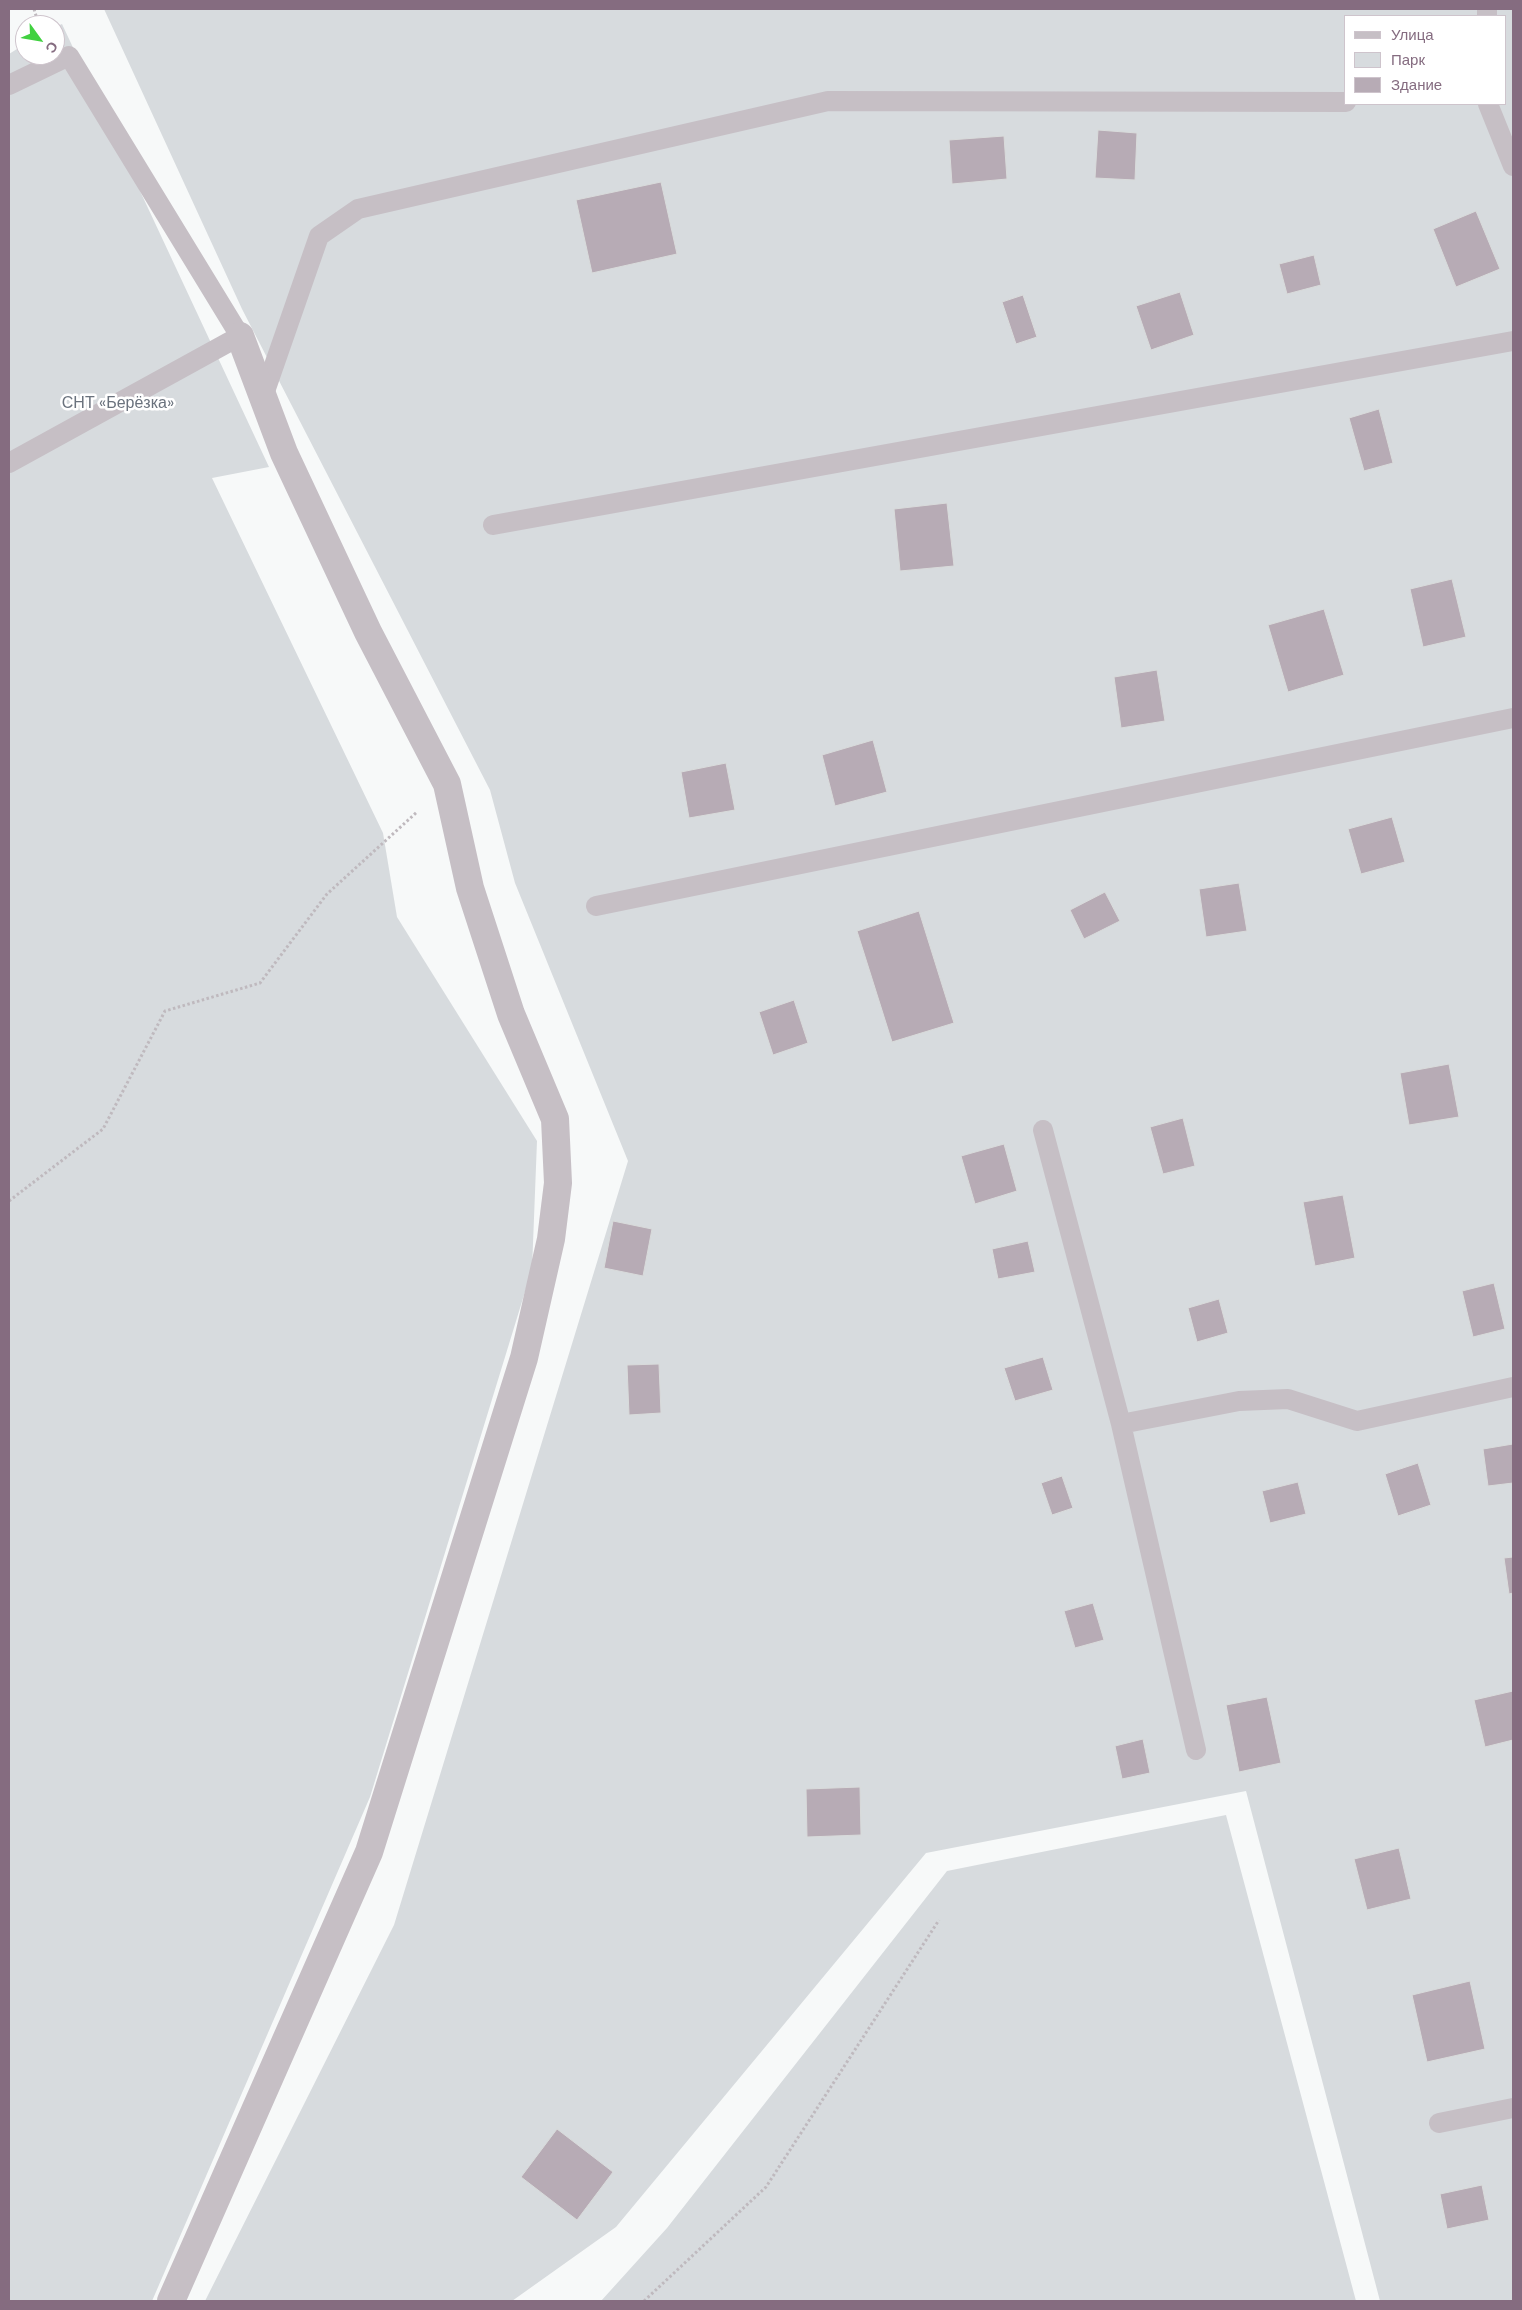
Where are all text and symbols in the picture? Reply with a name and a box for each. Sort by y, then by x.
north arrow [15,15,65,65]
legend [1344,15,1507,105]
text: Улица [1391,25,1434,45]
text: С [42,38,62,56]
text: Парк [1391,50,1425,70]
text: Здание [1391,75,1442,95]
park label: СНТ «Берёзка» [62,394,174,414]

